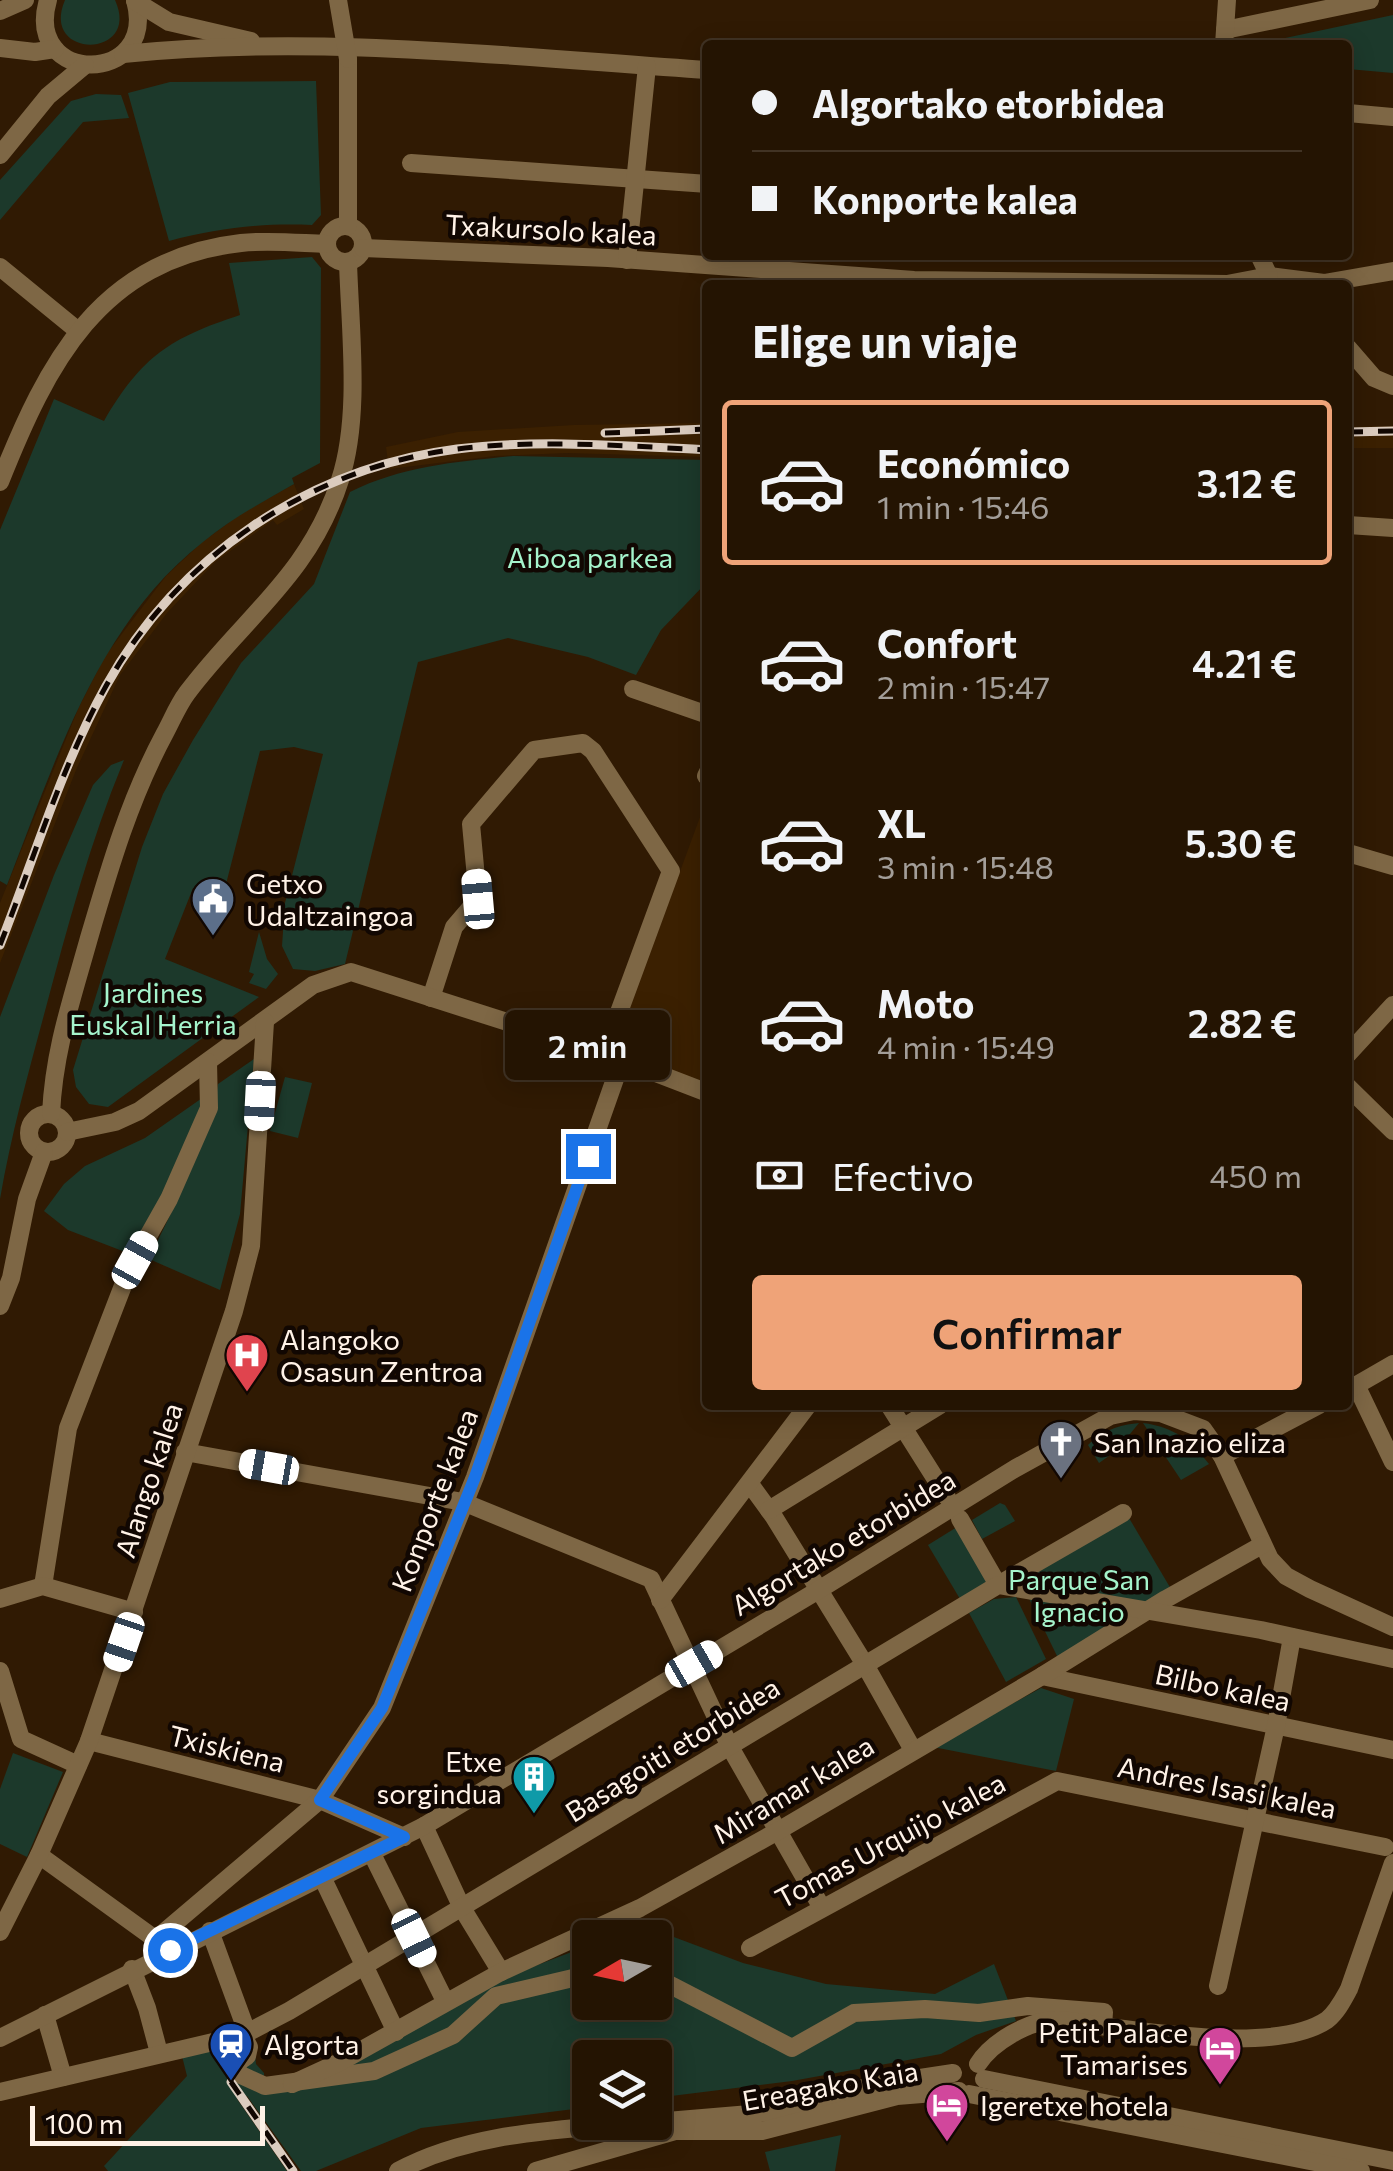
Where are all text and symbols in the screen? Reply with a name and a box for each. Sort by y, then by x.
text: Algortako etorbidea [812,79,1165,126]
text: Konporte kalea [812,175,1078,222]
street label: Txakursolo kalea [444,206,658,252]
text: Elige un viaje [752,312,1017,367]
icon: car [757,438,847,528]
text: Económico [877,439,1070,486]
text: 3.12 € [1196,459,1297,506]
text: 1 min · 15:46 [877,486,1049,526]
park label: Aiboa parkea [507,540,673,574]
icon: car [757,618,847,708]
text: Confort [877,619,1017,666]
text: 4.21 € [1192,639,1297,686]
text: 2 min · 15:47 [877,666,1050,706]
icon: car [757,798,847,888]
text: XL [877,799,926,846]
text: 5.30 € [1185,819,1297,866]
text: 3 min · 15:48 [877,846,1054,886]
place label: Getxo Udaltzaingoa [246,866,414,932]
car [460,868,496,930]
public building icon: Getxo Udaltzaingoa [190,876,236,937]
park label: Jardines Euskal Herria [69,975,237,1041]
icon: car [757,978,847,1068]
text: Moto [877,979,975,1026]
text: 2.82 € [1188,999,1297,1046]
callout: 2 min [506,1011,670,1081]
text: 2 min [548,1025,627,1065]
text: 4 min · 15:49 [877,1026,1055,1066]
car [243,1070,277,1132]
route end [566,1134,611,1179]
icon: cash [752,1148,807,1203]
text: Efectivo [832,1152,974,1199]
text: 450 m [1209,1155,1302,1195]
car [107,1226,163,1294]
button: Confirmar [752,1275,1302,1390]
place label: Alangoko Osasun Zentroa [280,1322,483,1388]
hospital icon: Alangoko Osasun Zentroa [224,1332,270,1393]
street label: Alango kalea [107,1398,189,1562]
street label: Konporte kalea [384,1404,484,1596]
church icon: San Inazio eliza [1038,1419,1084,1480]
place label: San Inazio eliza [1094,1425,1286,1459]
car [237,1447,301,1487]
street label: Algortako etorbidea [725,1462,961,1622]
park label: Parque San Ignacio [1008,1562,1150,1628]
car [100,1609,148,1675]
car [661,1636,727,1692]
street label: Bilbo kalea [1152,1656,1294,1718]
street label: Basagoiti etorbidea [559,1669,785,1829]
street label: Txiskiena [166,1717,288,1779]
street label: Miramar kalea [706,1728,880,1850]
place label: Etxe sorgindua [376,1744,502,1810]
street label: Andres Isasi kalea [1115,1749,1339,1825]
building icon: Etxe sorgindua [511,1754,557,1815]
street label: Tomas Urquijo kalea [769,1765,1011,1915]
car [387,1904,441,1972]
north arrow [572,1920,672,2020]
map controls [572,1920,672,2140]
route start [148,1928,193,1973]
place label: Petit Palace Tamarises [1038,2015,1188,2081]
station icon: Algorta [208,2021,254,2082]
hotel icon: Petit Palace Tamarises [1197,2025,1243,2086]
place label: Algorta [264,2027,359,2061]
button: layers [572,2040,672,2140]
street label: Ereagako Kaia [739,2053,921,2117]
hotel icon: Igeretxe hotela [924,2082,970,2143]
place label: Igeretxe hotela [980,2088,1169,2122]
scale bar [30,2101,265,2146]
text: 100 m [45,2106,123,2140]

